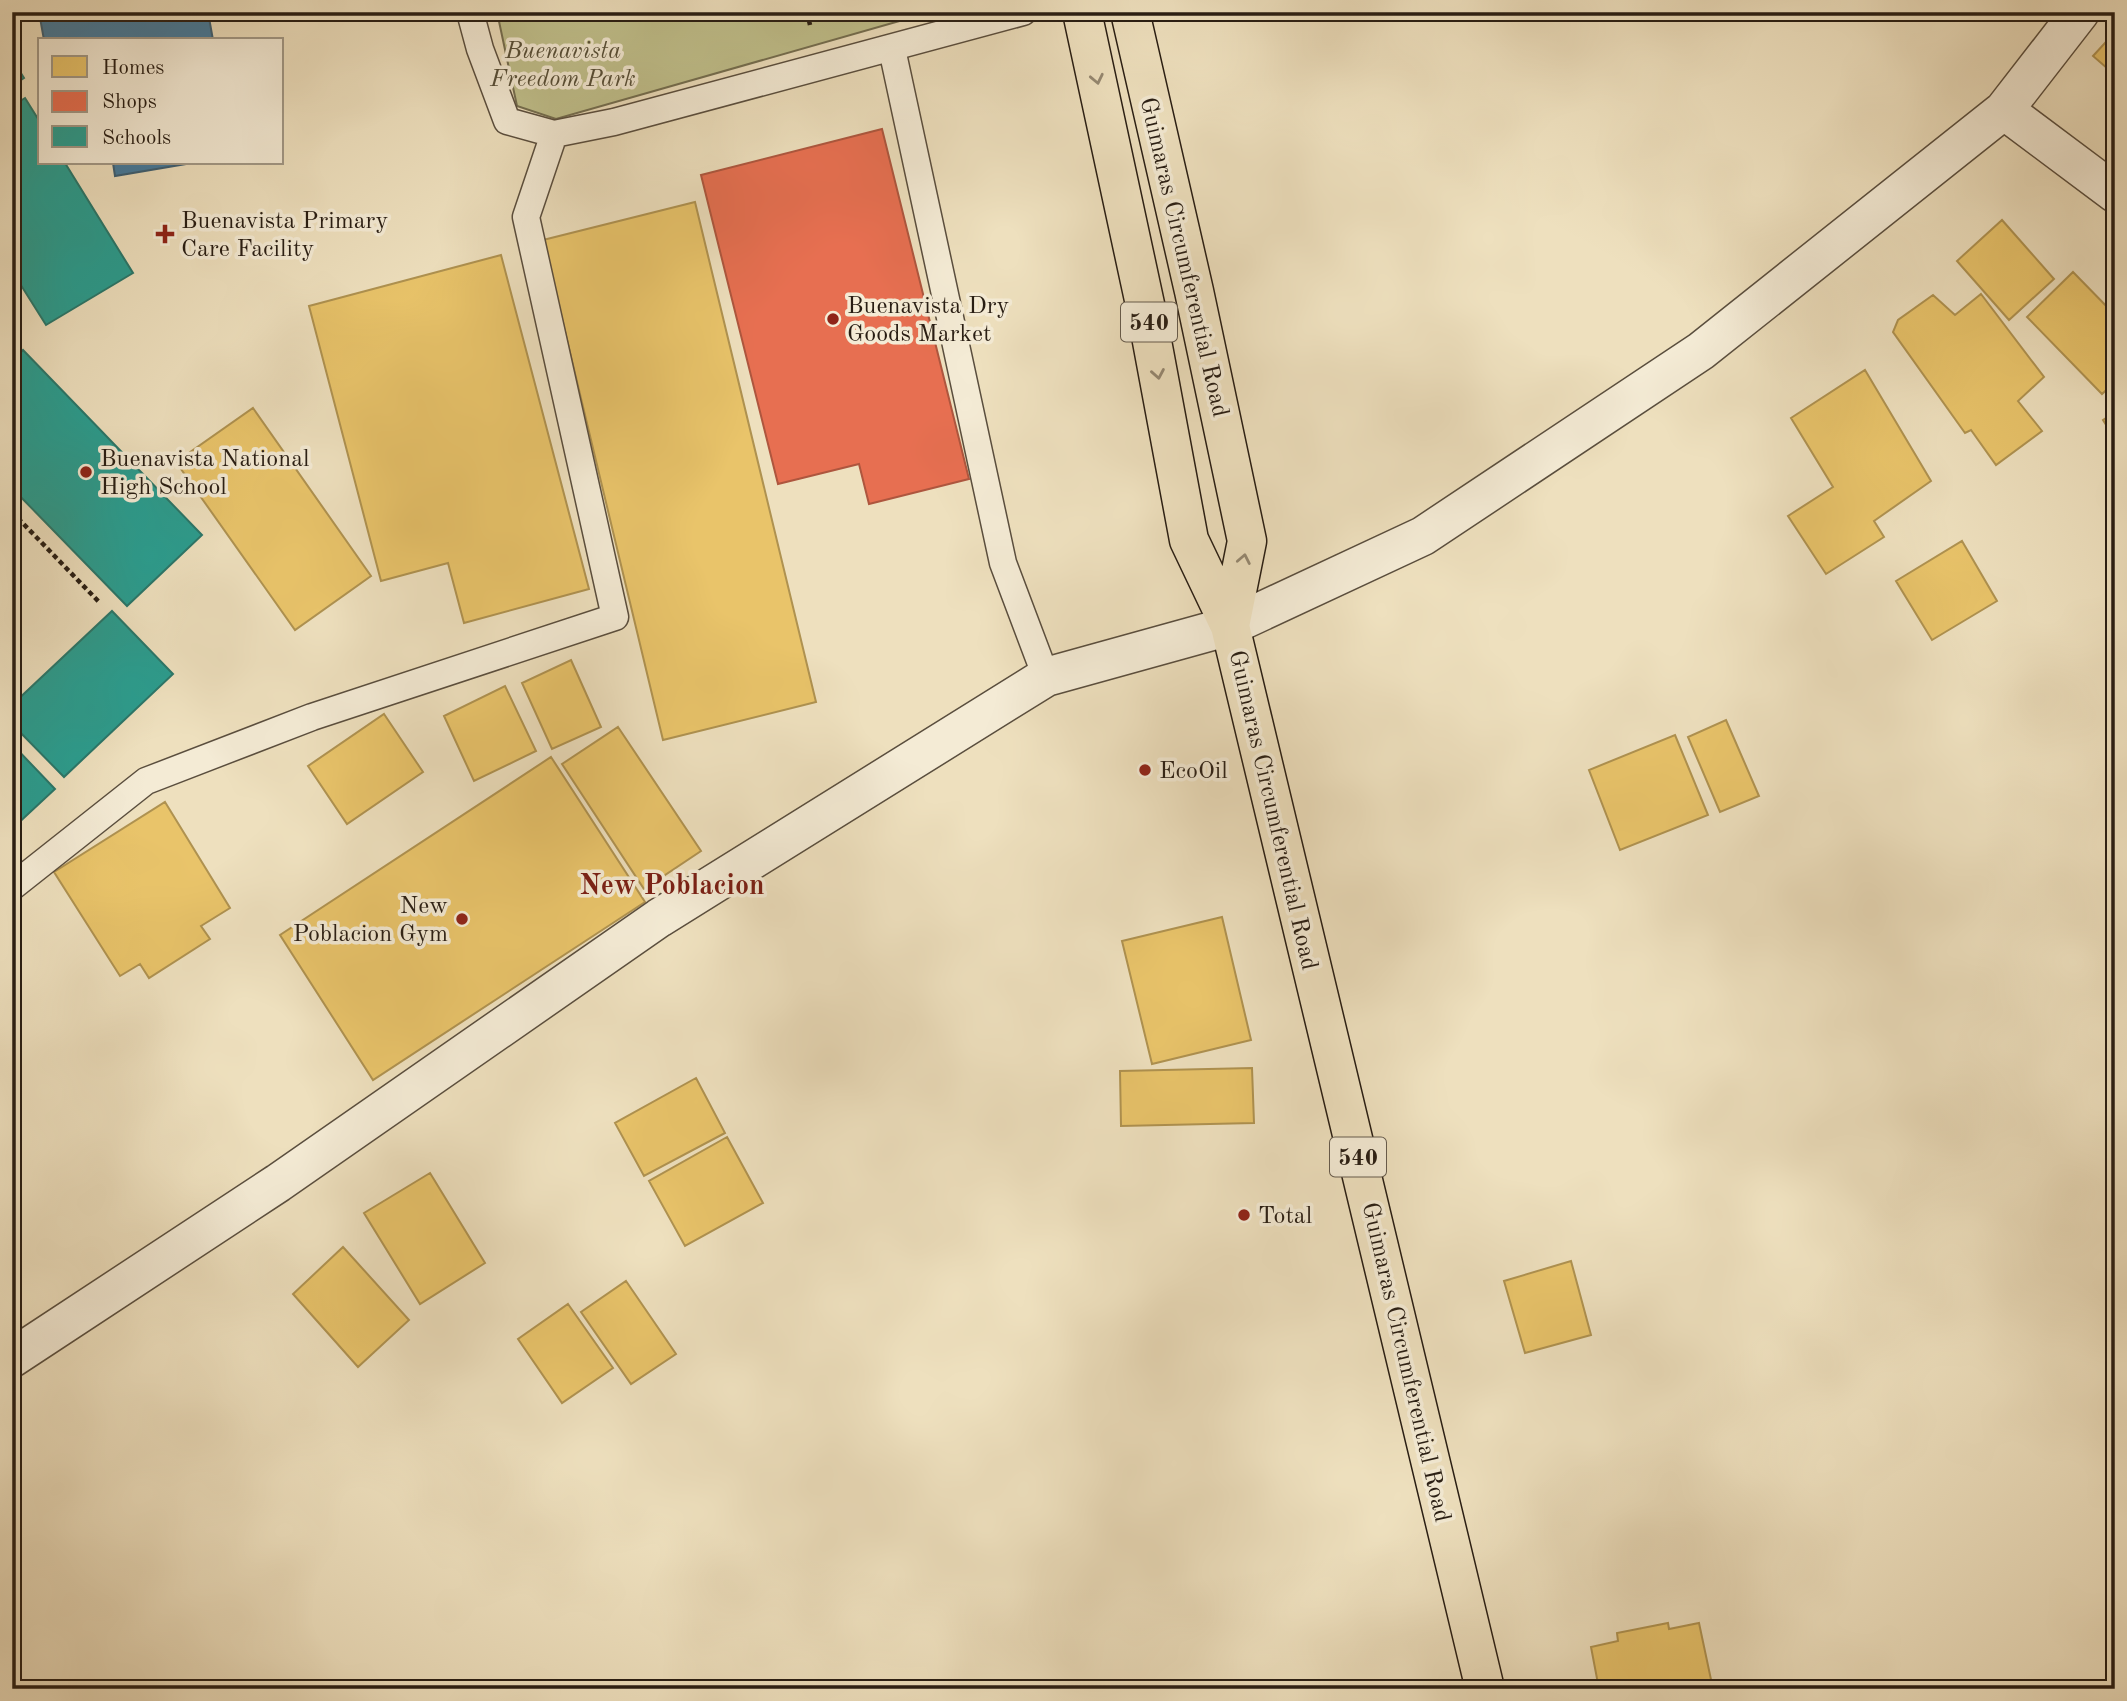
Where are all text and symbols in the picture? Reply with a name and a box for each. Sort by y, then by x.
legend [38,38,284,164]
park label: Buenavista Freedom Park [489,40,636,92]
text: Homes [102,58,164,79]
one-way arrow [1088,73,1103,85]
text: Shops [102,92,157,113]
street label: Guimaras Circumferential Road [1135,95,1232,420]
text: Schools [102,128,171,149]
place label: Buenavista Primary Care Facility [181,210,388,262]
marker: Buenavista Primary Care Facility [155,224,175,244]
place label: Buenavista Dry Goods Market [847,295,1010,347]
road number: 540 [1121,302,1177,342]
marker: Buenavista Dry Goods Market [825,311,841,327]
one-way arrow [1150,368,1165,380]
place label: Buenavista National High School [100,448,309,500]
marker: Buenavista National High School [78,464,94,480]
one-way arrow [1235,553,1250,565]
street label: Guimaras Circumferential Road [1224,648,1321,973]
place label: EcoOil [1159,760,1228,784]
marker: EcoOil [1137,762,1153,778]
district label: New Poblacion [579,873,765,901]
place label: New Poblacion Gym [293,895,448,947]
marker: New Poblacion Gym [454,911,470,927]
road number: 540 [1330,1138,1386,1176]
street label: Guimaras Circumferential Road [1357,1200,1454,1525]
place label: Total [1258,1205,1312,1229]
marker: Total [1236,1207,1252,1223]

